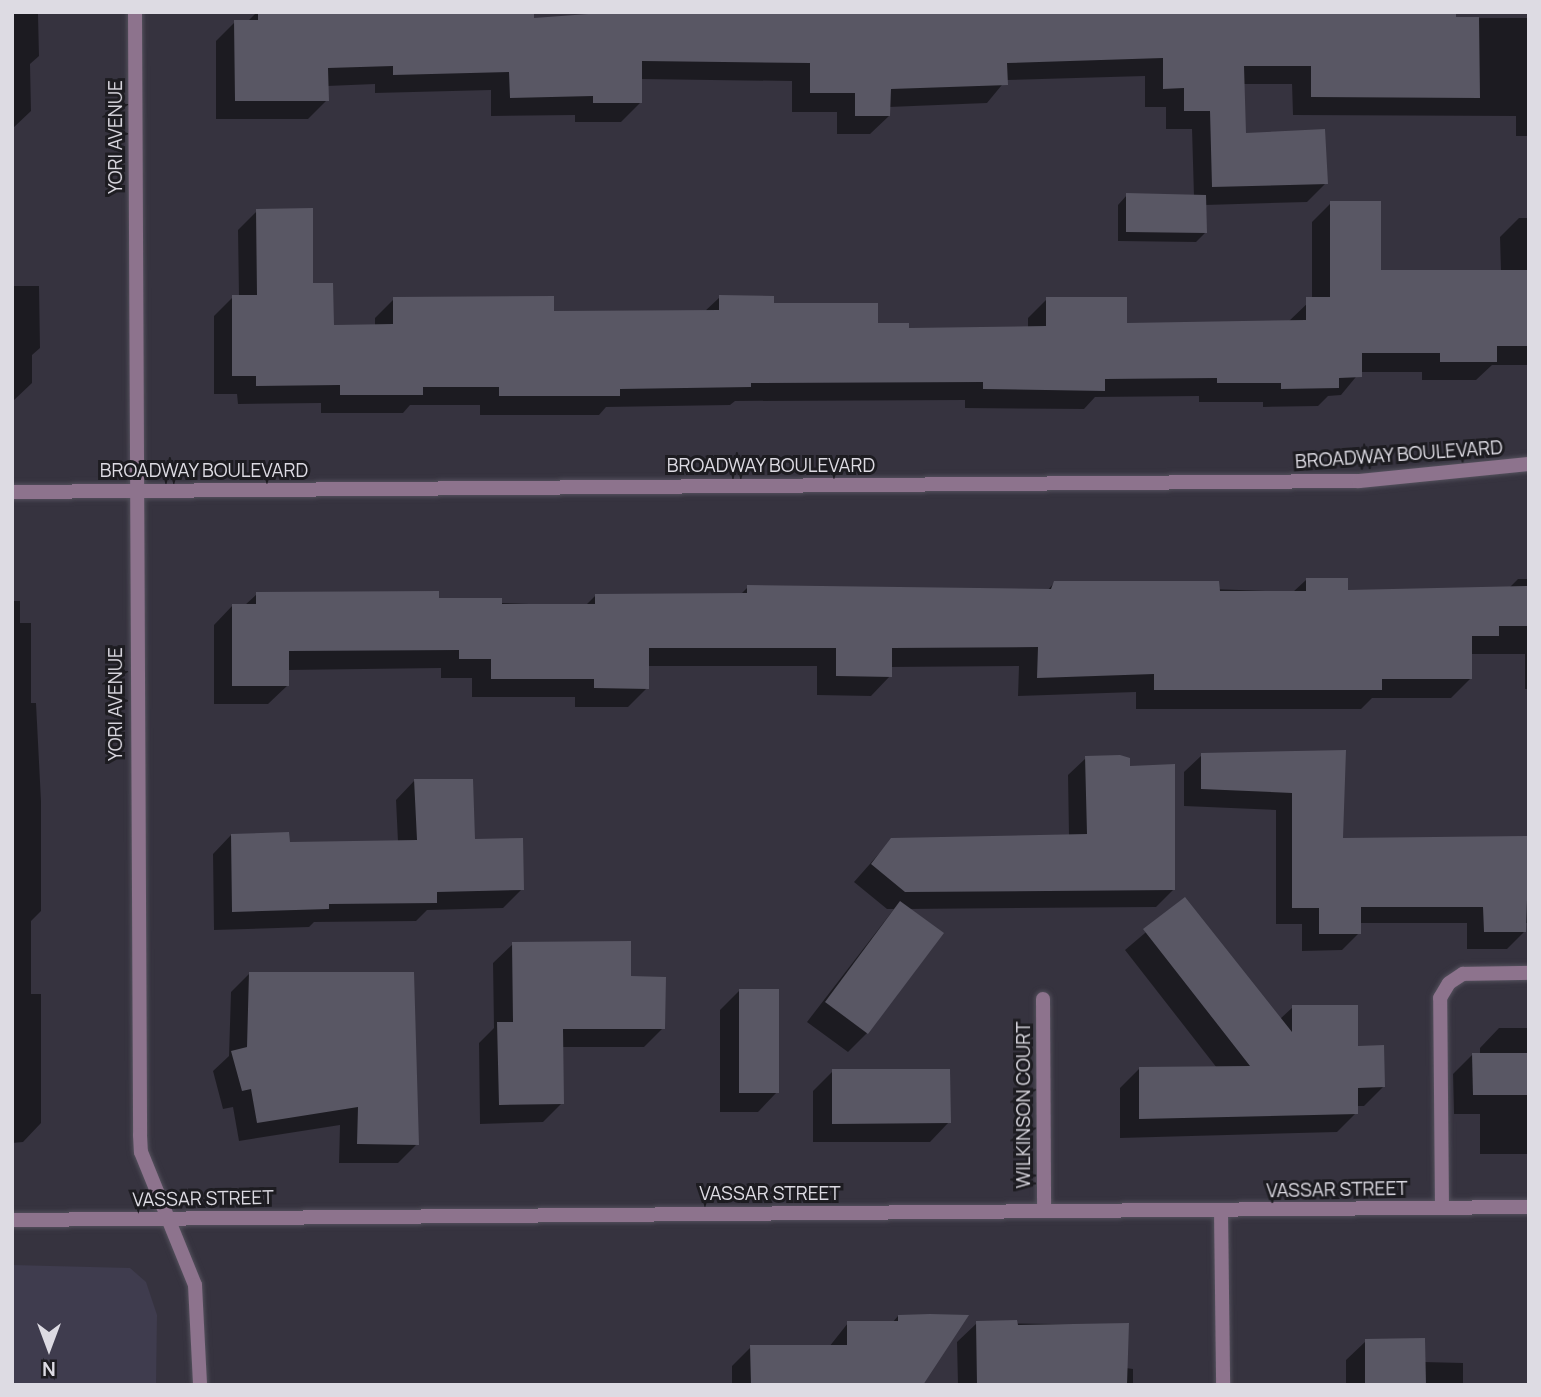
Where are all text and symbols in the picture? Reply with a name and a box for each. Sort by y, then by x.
street label: YORI AVENUE [105,80,127,194]
street label: BROADWAY BOULEVARD [1294,436,1504,474]
street label: BROADWAY BOULEVARD [666,455,876,477]
street label: BROADWAY BOULEVARD [99,460,309,482]
street label: YORI AVENUE [105,647,127,761]
street label: WILKINSON COURT [1013,1022,1035,1188]
street label: VASSAR STREET [1266,1177,1408,1203]
street label: VASSAR STREET [699,1183,841,1205]
street label: VASSAR STREET [132,1186,274,1212]
north arrow [14,1313,84,1383]
text: N [42,1356,56,1382]

